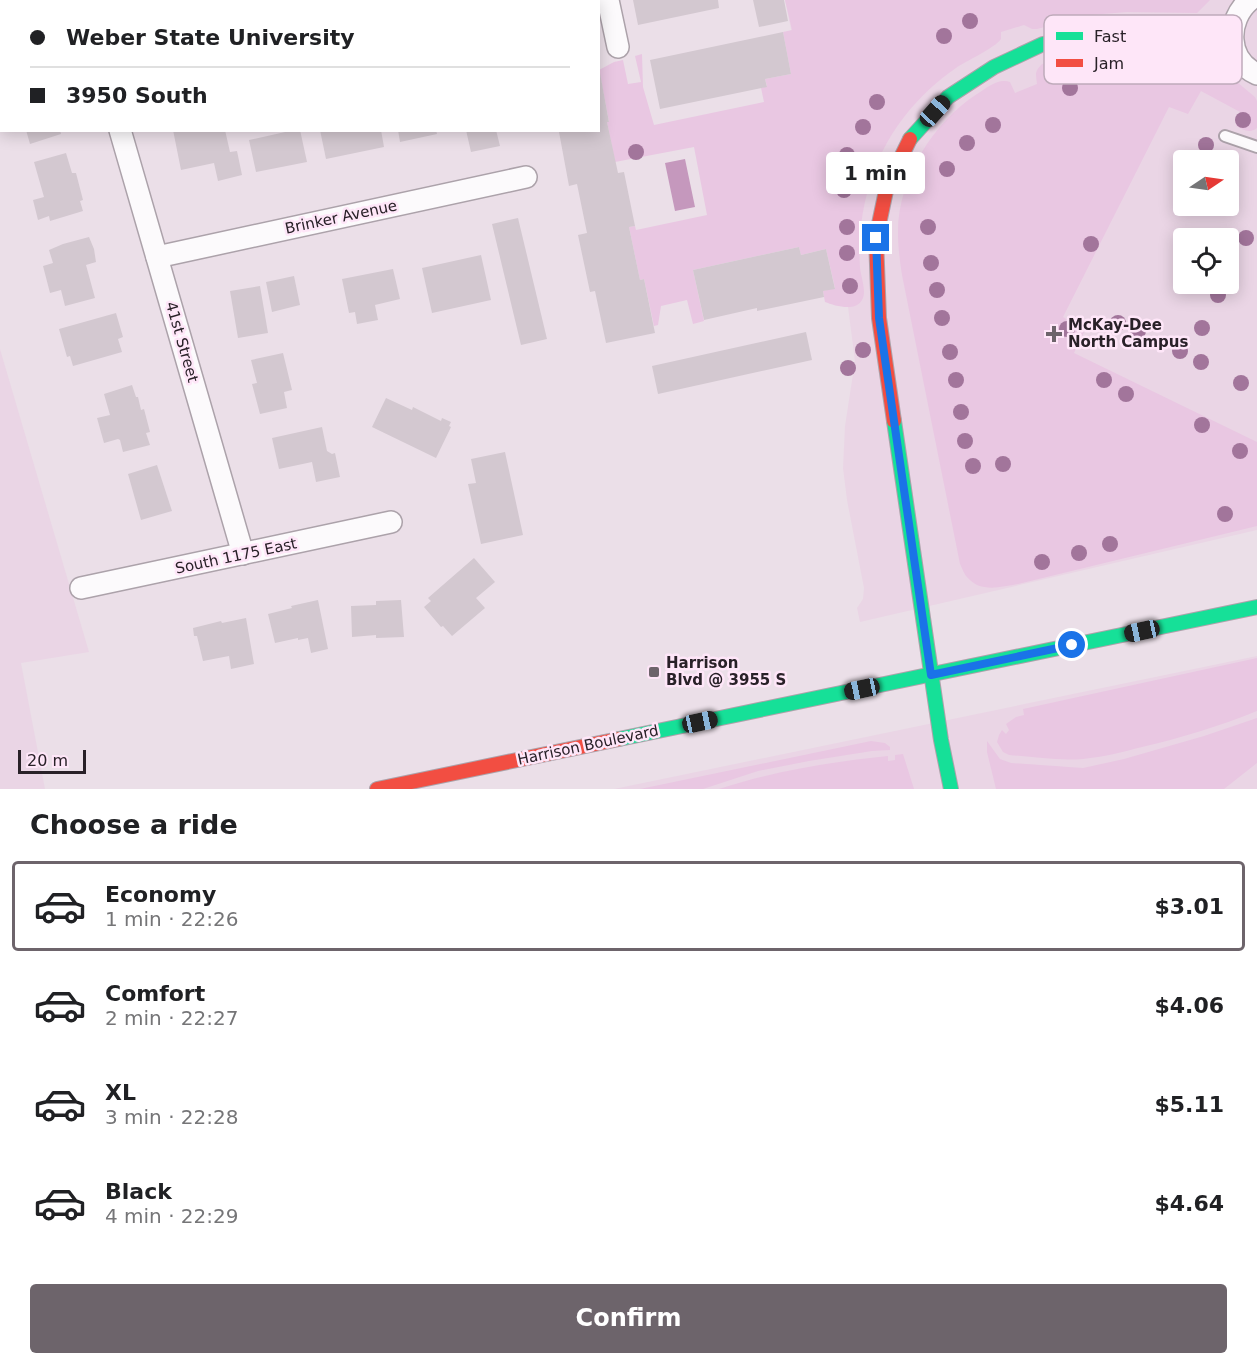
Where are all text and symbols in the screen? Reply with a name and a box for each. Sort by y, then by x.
legend [1044,15,1242,84]
text: Weber State University [66,25,355,50]
text: Fast [1094,27,1126,46]
text: Jam [1093,54,1124,73]
text: 3950 South [66,83,208,108]
car [916,92,954,130]
north arrow [1173,150,1239,216]
map controls [1173,150,1239,294]
callout: 1 min [826,151,926,193]
text: 1 min [844,161,907,185]
street label: Brinker Avenue [283,196,399,238]
route end [862,224,889,251]
button: locate [1173,228,1239,294]
street label: 41st Street [162,300,202,385]
place label: McKay-Dee North Campus [1068,316,1189,351]
marker: McKay-Dee North Campus [1045,325,1063,343]
street label: South 1175 East [174,534,298,578]
car [1123,618,1161,644]
route start [1058,631,1085,658]
place label: Harrison Blvd @ 3955 S [666,654,786,689]
marker: Harrison Blvd @ 3955 S [647,665,661,679]
car [843,676,881,702]
car [681,709,719,735]
street label: Harrison Boulevard [516,721,660,769]
scale bar [18,747,86,774]
text: 20 m [27,751,68,770]
text: Choose a ride [30,809,238,840]
icon: car [33,879,87,933]
text: Economy [105,882,216,907]
text: $3.01 [1154,894,1224,919]
text: 1 min · 22:26 [105,907,239,931]
icon: car [33,978,87,1032]
text: Comfort [105,981,205,1006]
text: $4.06 [1154,993,1224,1018]
text: 2 min · 22:27 [105,1006,239,1030]
icon: car [33,1077,87,1131]
text: XL [105,1080,136,1105]
text: $5.11 [1154,1092,1224,1117]
text: 3 min · 22:28 [105,1105,239,1129]
icon: car [33,1176,87,1230]
text: Black [105,1179,172,1204]
text: $4.64 [1154,1191,1224,1216]
text: 4 min · 22:29 [105,1204,239,1228]
button: Confirm [30,1284,1227,1353]

